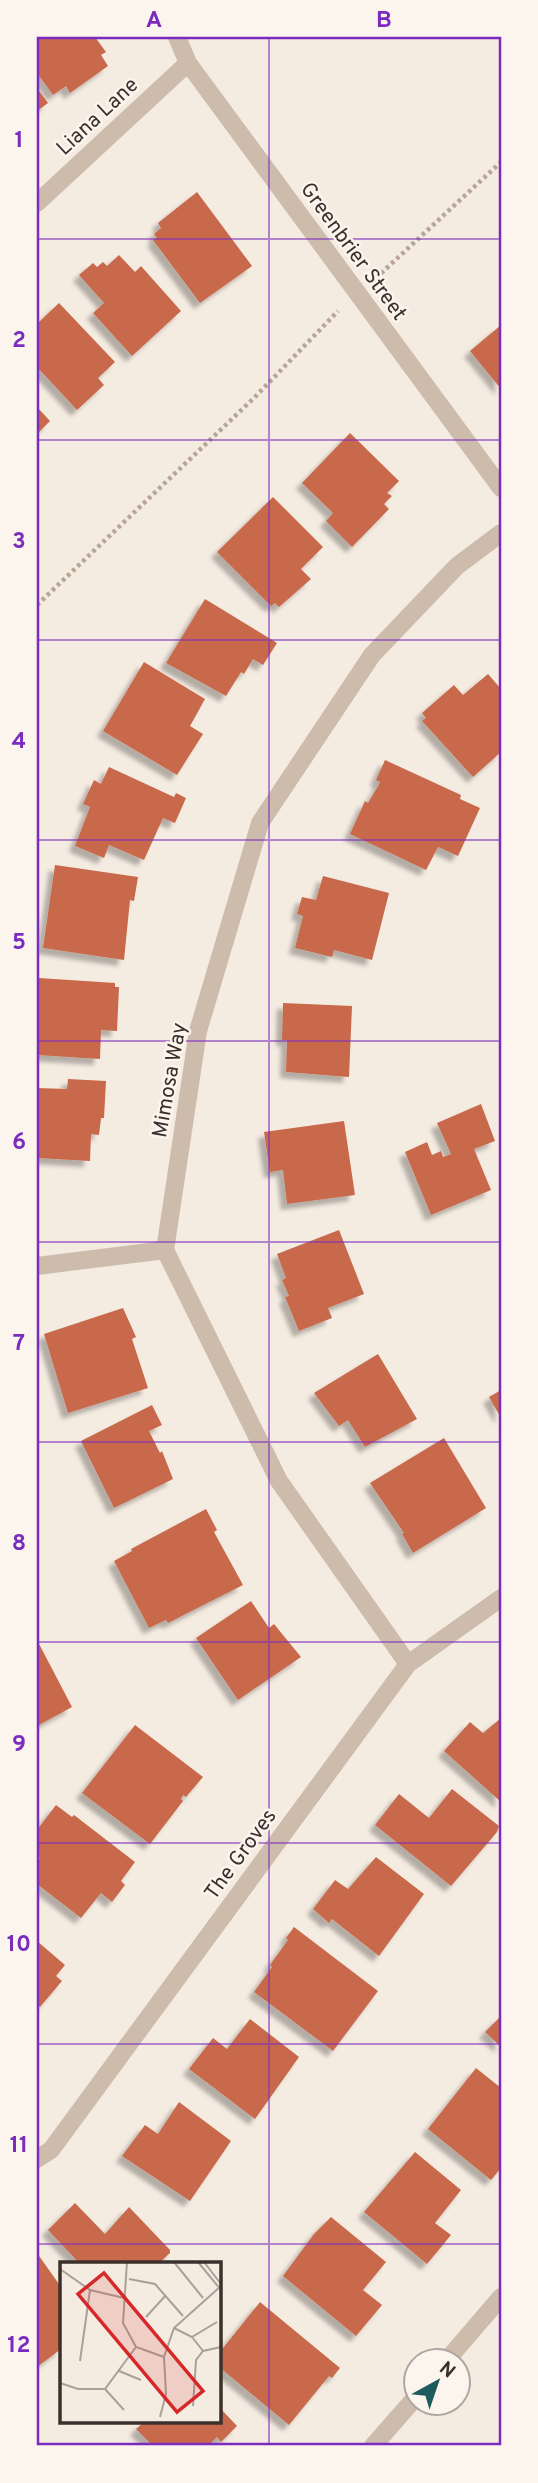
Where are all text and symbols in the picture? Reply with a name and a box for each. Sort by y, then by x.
text: A [146,7,162,36]
text: B [376,7,392,36]
street label: Liana Lane [51,72,145,162]
text: 1 [14,127,24,156]
street label: Greenbrier Street [293,177,412,326]
text: 2 [12,327,26,356]
text: 3 [12,528,26,557]
text: 4 [12,728,26,757]
text: 5 [12,929,26,958]
street label: Mimosa Way [147,1021,194,1140]
text: 6 [12,1129,26,1158]
text: 7 [13,1330,25,1359]
text: 8 [12,1530,26,1559]
text: 9 [12,1731,26,1760]
street label: The Groves [199,1804,283,1906]
text: 10 [7,1931,31,1960]
text: 11 [10,2132,28,2161]
inset map [60,2262,220,2424]
text: 12 [7,2332,31,2361]
north arrow [402,2346,472,2416]
text: N [434,2357,460,2384]

